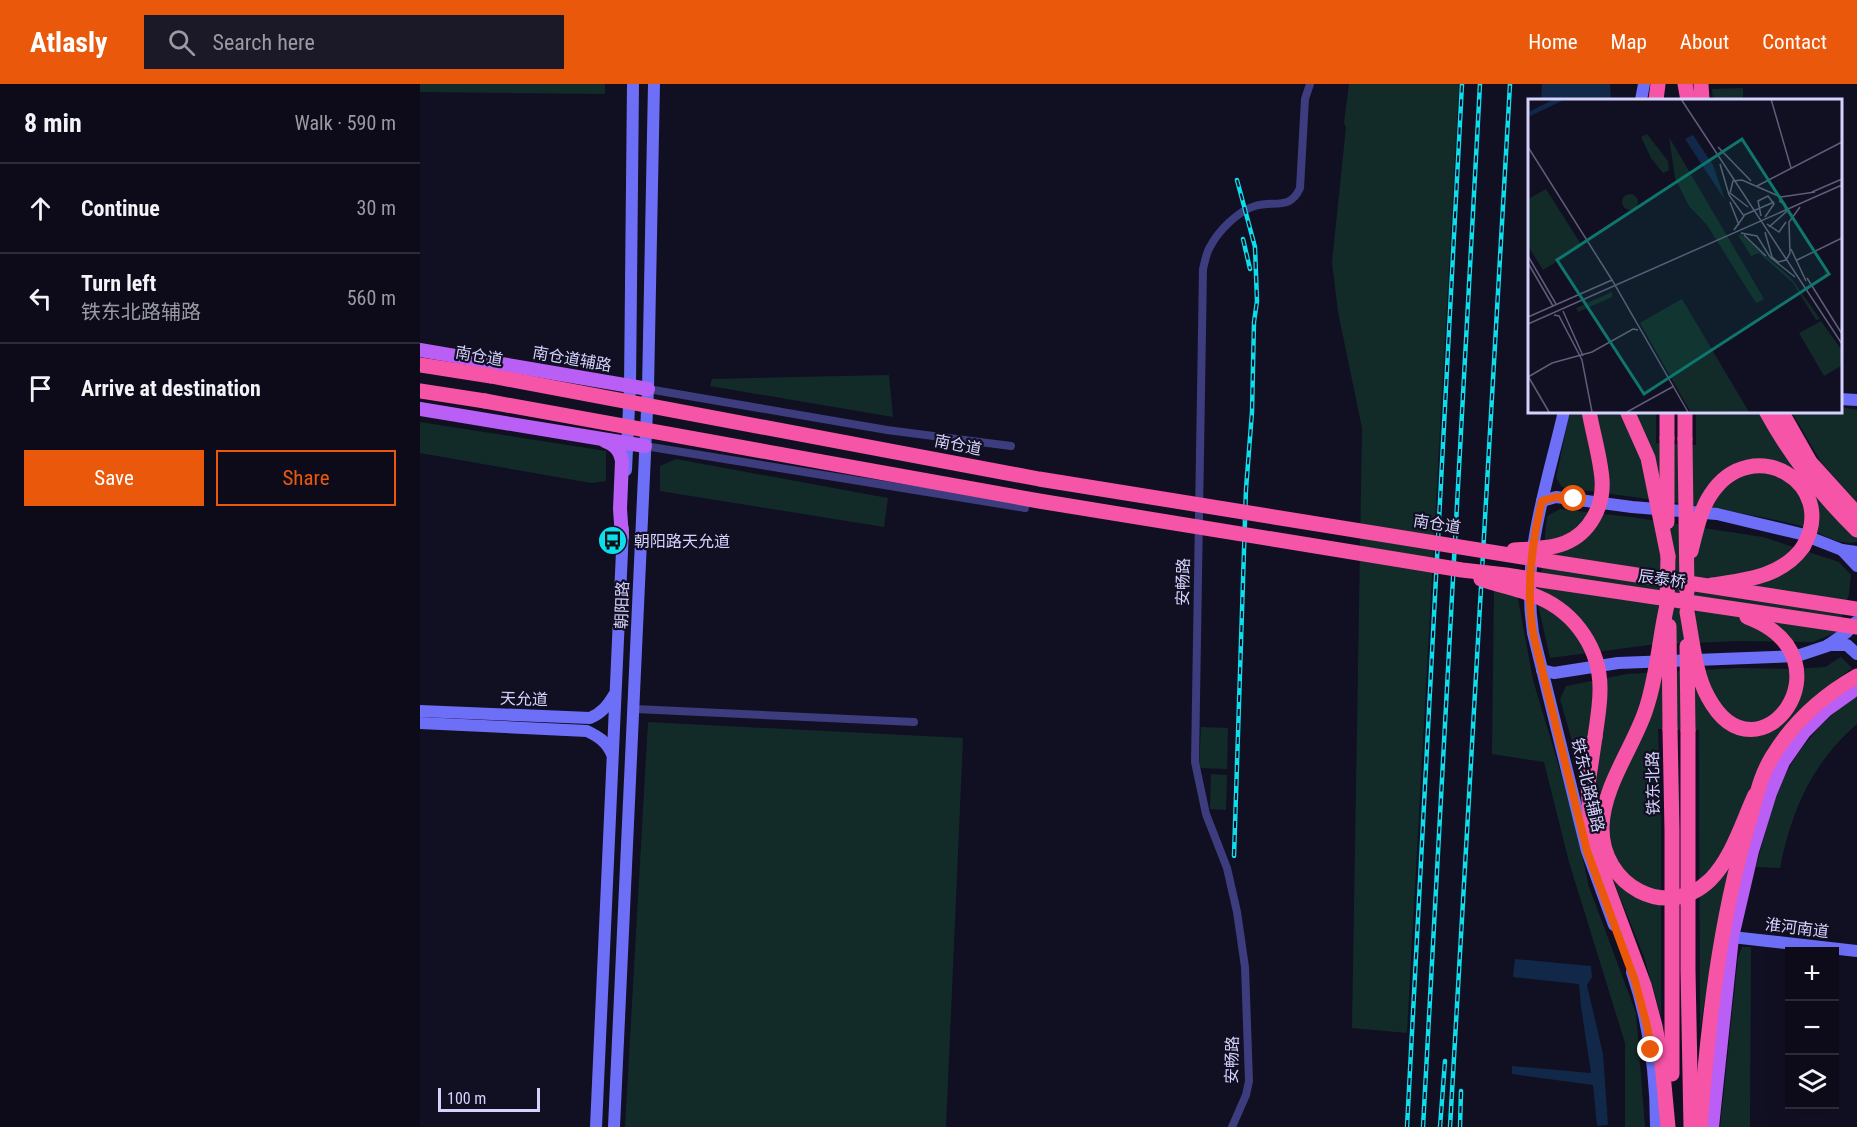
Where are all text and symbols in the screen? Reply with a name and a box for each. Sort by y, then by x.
search box [144,15,564,69]
text: Atlasly [30,26,108,59]
icon: search [165,26,198,59]
text: Search here [213,30,315,55]
text: Home [1528,30,1578,54]
text: Map [1611,30,1647,54]
text: About [1680,30,1729,54]
text: Contact [1762,30,1827,54]
inset map [1528,99,1842,412]
text: 8 min [24,108,82,138]
text: Walk · 590 m [295,111,396,135]
icon: ahead [24,192,57,225]
text: Continue [81,196,160,221]
text: 30 m [357,196,396,220]
text: Turn left [81,271,156,296]
icon: left [24,282,57,315]
text: 560 m [347,286,396,310]
text: 铁东北路辅路 [81,300,201,324]
street label: 南仓道 [454,342,504,370]
street label: 南仓道辅路 [531,343,613,375]
icon: arrive [24,372,57,405]
text: Arrive at destination [81,376,261,401]
street label: 南仓道 [933,431,983,459]
button: Save [24,450,204,506]
button: Share [216,450,396,506]
route start [1560,485,1586,511]
street label: 南仓道 [1412,511,1462,537]
bus stop icon: 朝阳路天允道 [597,525,629,557]
place label: 朝阳路天允道 [634,532,730,551]
street label: 安畅路 [1173,558,1193,606]
street label: 辰泰桥 [1637,566,1687,592]
street label: 朝阳路 [612,581,632,629]
street label: 天允道 [500,689,548,709]
street label: 铁东北路辅路 [1568,736,1608,834]
street label: 铁东北路 [1643,751,1663,815]
street label: 淮河南道 [1764,915,1830,941]
map controls [1785,947,1839,1109]
button: + [1785,947,1839,1001]
button: − [1785,1001,1839,1055]
street label: 安畅路 [1222,1036,1242,1084]
route end [1637,1036,1663,1062]
button: layers [1785,1055,1839,1109]
scale bar [438,1085,540,1112]
text: 100 m [447,1089,486,1108]

